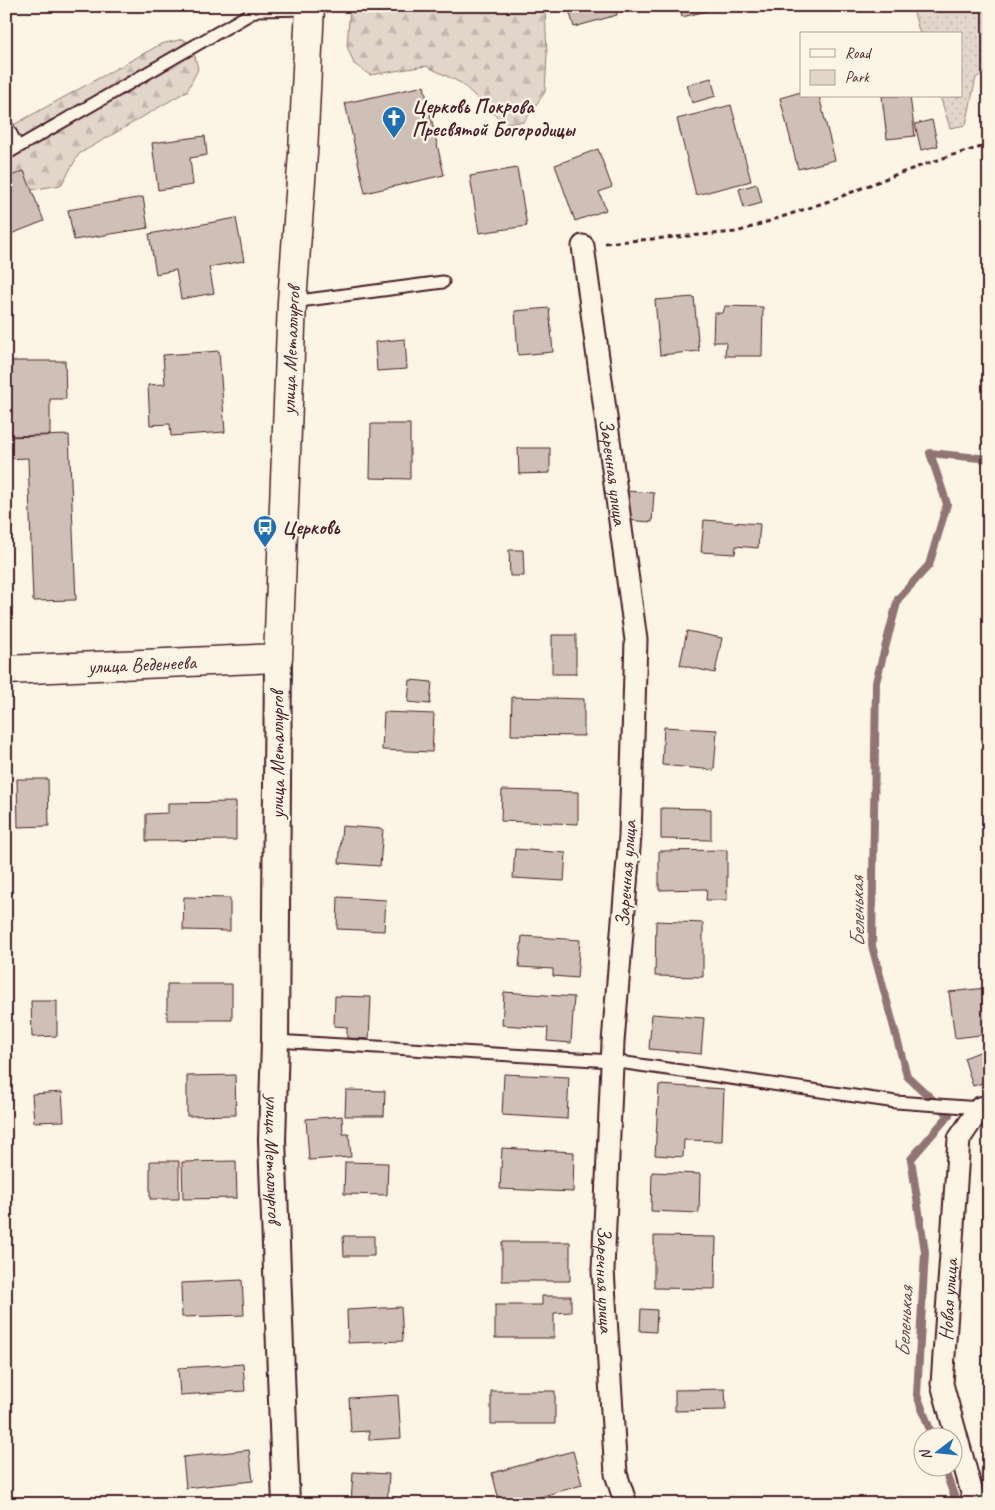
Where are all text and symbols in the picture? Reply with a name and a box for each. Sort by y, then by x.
legend [800,32,962,98]
text: Road [845,44,872,63]
text: Park [845,68,870,87]
place label: Церковь Покрова Пресвятой Богородицы [412,94,577,142]
church icon: Церковь Покрова Пресвятой Богородицы [381,105,407,139]
street label: улица Металлургов [275,282,306,416]
street label: Заречная улица [594,417,633,528]
bus stop icon: Церковь [252,514,278,548]
place label: Церковь [282,515,341,540]
street label: улица Веденеева [86,649,198,679]
street label: улица Металлургов [265,688,290,820]
street label: Заречная улица [610,819,642,928]
water label: Беленькая [843,874,871,947]
street label: улица Металлургов [259,1093,288,1227]
street label: Заречная улица [590,1225,620,1335]
street label: Новая улица [933,1256,963,1341]
water label: Беленькая [889,1284,919,1358]
north arrow [912,1428,962,1478]
text: N [916,1447,935,1462]

